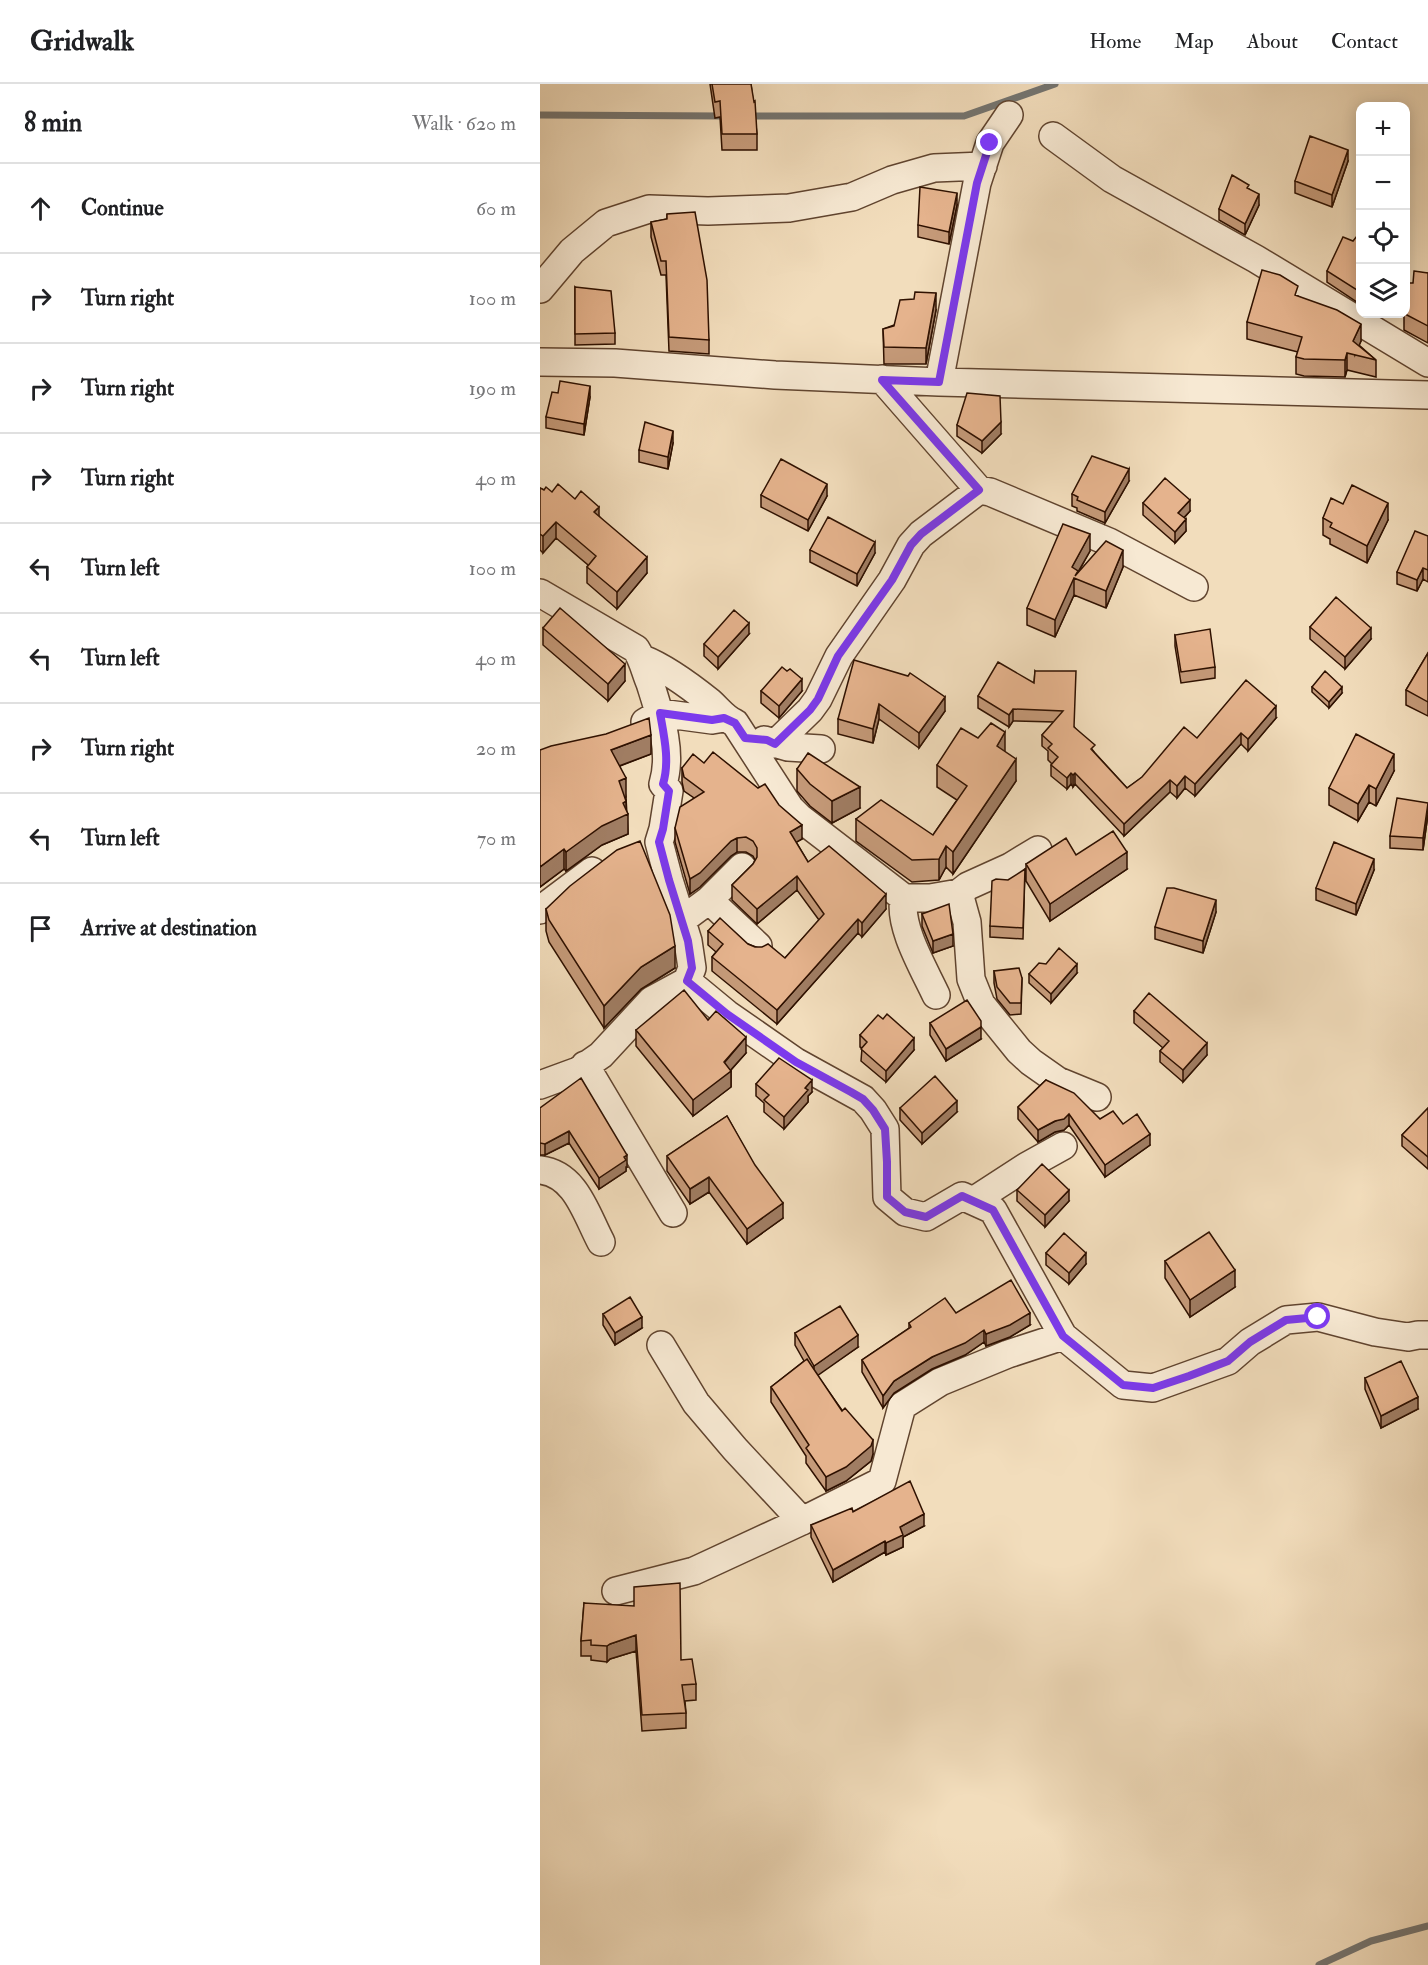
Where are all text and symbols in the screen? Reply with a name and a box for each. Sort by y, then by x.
text: Gridwalk [30,24,134,59]
text: Home [1089,28,1141,55]
text: Map [1174,28,1214,55]
text: About [1247,28,1298,55]
text: Contact [1331,28,1398,55]
map controls [1356,102,1410,318]
button: + [1356,102,1410,156]
text: 8 min [24,107,82,139]
text: Walk · 620 m [412,111,516,136]
route end [976,129,1002,155]
button: − [1356,156,1410,210]
icon: ahead [24,192,57,225]
text: Continue [81,194,164,222]
text: 60 m [476,196,516,221]
button: locate [1356,210,1410,264]
button: layers [1356,264,1410,318]
icon: right [24,282,57,315]
text: Turn right [81,284,174,312]
text: 100 m [469,286,516,311]
icon: right [24,372,57,405]
text: Turn right [81,374,174,402]
text: 190 m [469,376,516,401]
icon: right [24,462,57,495]
text: Turn right [81,464,174,492]
text: 40 m [475,466,516,491]
icon: left [24,552,57,585]
text: Turn left [81,554,160,582]
text: 100 m [469,556,516,581]
icon: left [24,642,57,675]
text: Turn left [81,644,160,672]
text: 40 m [475,646,516,671]
icon: right [24,732,57,765]
text: Turn right [81,734,174,762]
text: 20 m [476,736,516,761]
icon: left [24,822,57,855]
text: Turn left [81,824,160,852]
text: 70 m [477,826,516,851]
icon: arrive [24,912,57,945]
text: Arrive at destination [81,914,257,942]
route start [1304,1303,1330,1329]

